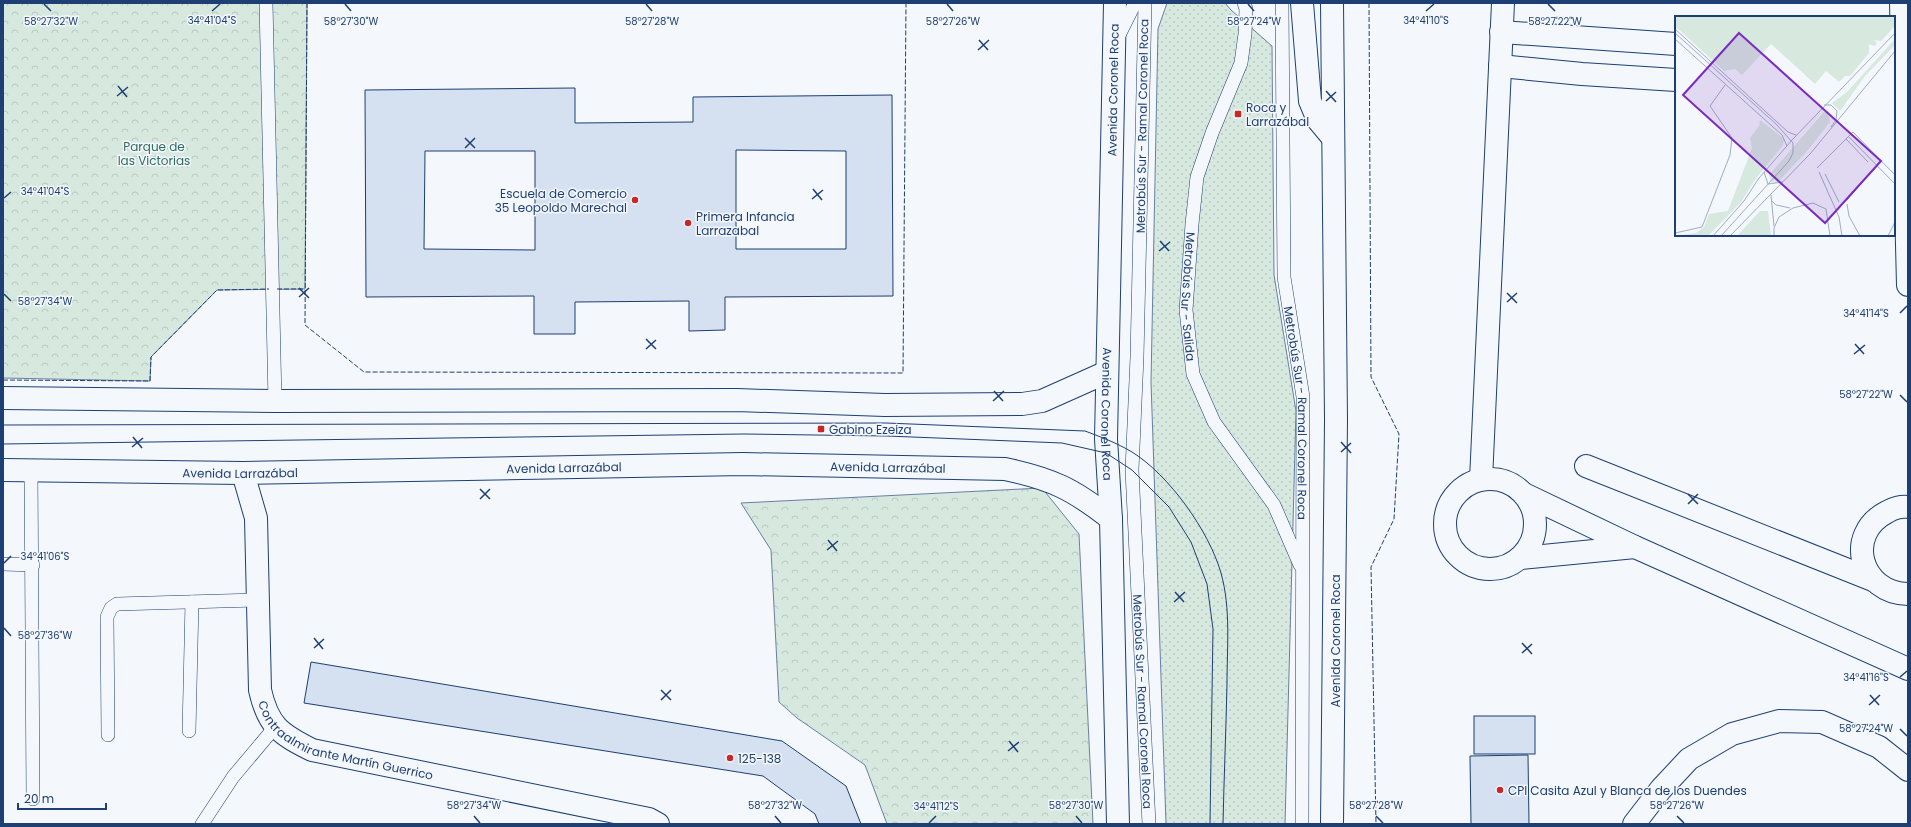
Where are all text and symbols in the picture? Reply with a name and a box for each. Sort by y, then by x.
text: 34°41'04"S [188,13,236,28]
text: 34°41'10"S [1403,13,1449,28]
text: 58°27'32"W [24,14,78,29]
text: 58°27'30"W [324,14,378,29]
text: 58°27'28"W [625,14,679,29]
text: 58°27'26"W [926,14,980,29]
text: 58°27'24"W [1227,14,1281,29]
text: 58°27'22"W [1528,14,1582,29]
inset map [1675,16,1895,236]
street label: Metrobús Sur - Ramal Coronel Roca [1132,19,1152,233]
street label: Avenida Coronel Roca [1103,23,1123,157]
place label: Roca y Larrazábal [1246,99,1309,130]
marker: Roca y Larrazábal [1233,109,1243,119]
park label: Parque de las Victorias [118,138,190,169]
text: 34°41'04"S [21,184,69,199]
place label: Escuela de Comercio 35 Leopoldo Marechal [495,185,627,216]
marker: Escuela de Comercio 35 Leopoldo Marechal [630,195,640,205]
place label: Primera Infancia Larrazabal [696,208,795,239]
marker: Primera Infancia Larrazabal [683,218,693,228]
street label: Metrobús Sur - Salida [1177,232,1200,362]
text: 58°27'34"W [18,294,72,309]
street label: Metrobús Sur - Ramal Coronel Roca [1280,305,1312,520]
text: 34°41'14"S [1843,306,1889,321]
street label: Avenida Coronel Roca [1097,347,1117,481]
text: 58°27'22"W [1839,387,1893,402]
place label: Gabino Ezeiza [829,421,912,438]
marker: Gabino Ezeiza [816,424,826,434]
street label: Avenida Larrazábal [830,457,946,476]
street label: Avenida Larrazábal [506,458,622,477]
street label: Avenida Larrazábal [182,464,298,482]
text: 34°41'06"S [21,549,70,564]
street label: Avenida Coronel Roca [1327,574,1344,708]
street label: Metrobús Sur - Ramal Coronel Roca [1129,594,1157,809]
text: 58°27'36"W [18,628,72,643]
text: 34°41'16"S [1843,670,1889,685]
street label: Contraalmirante Martín Guerrico [255,698,435,783]
text: 58°27'24"W [1839,721,1893,736]
place label: 125-138 [738,750,781,767]
marker: 125-138 [725,753,735,763]
place label: CPI Casita Azul y Blanca de los Duendes [1508,782,1747,799]
scale bar [18,785,106,811]
marker: CPI Casita Azul y Blanca de los Duendes [1495,785,1505,795]
text: 20 m [24,790,54,807]
text: 58°27'34"W [447,798,501,813]
text: 58°27'32"W [748,798,802,813]
text: 58°27'30"W [1049,798,1103,813]
text: 58°27'28"W [1349,798,1403,813]
text: 58°27'26"W [1650,798,1704,813]
text: 34°41'12"S [913,799,959,814]

